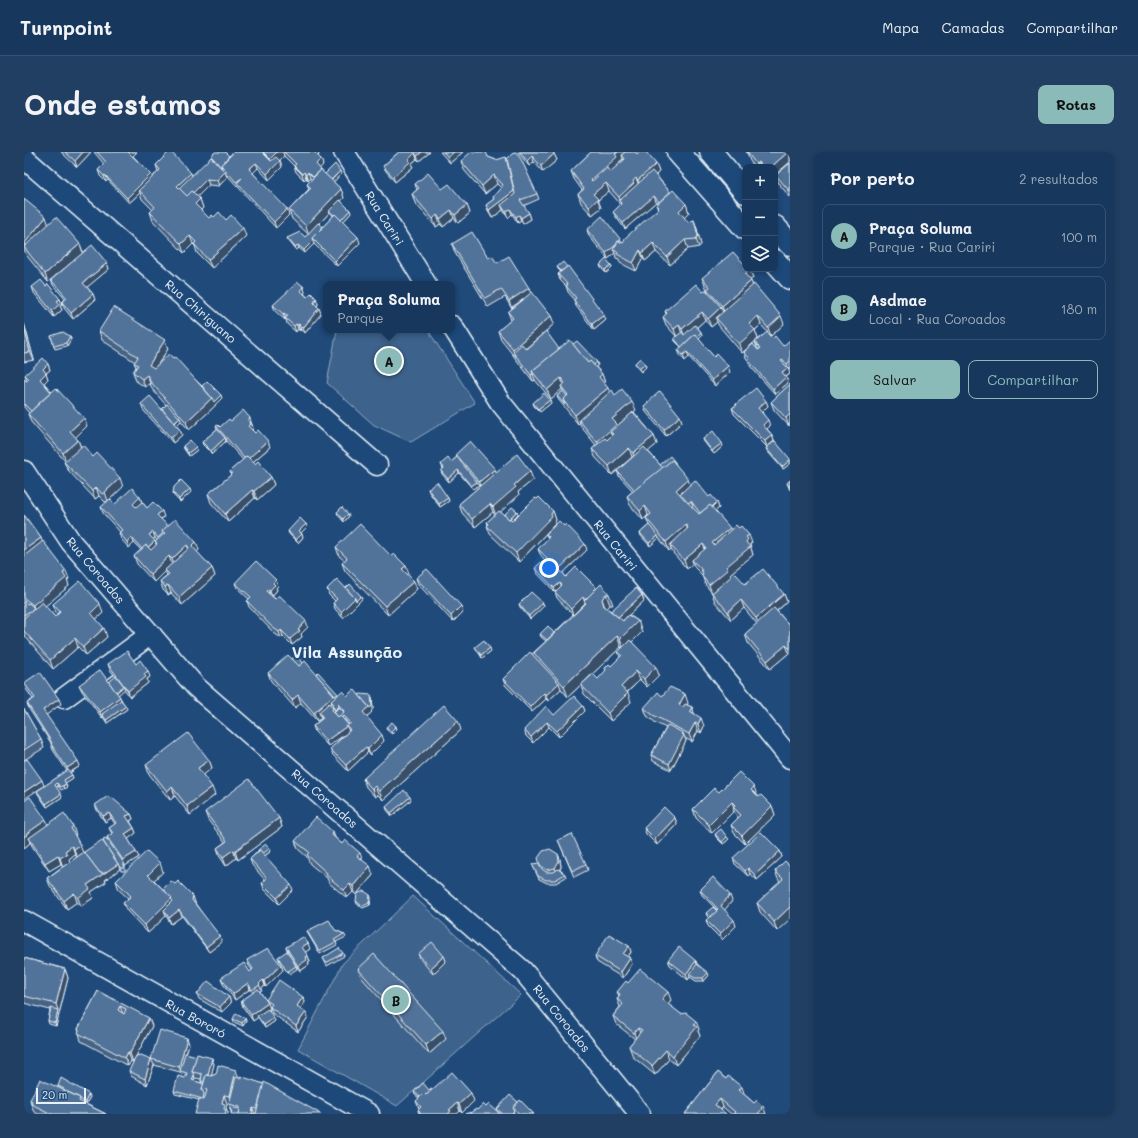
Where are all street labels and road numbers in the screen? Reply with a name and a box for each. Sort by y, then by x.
street label: Rua Cariri [362,188,408,248]
street label: Rua Chiriguano [162,276,240,346]
street label: Rua Cariri [591,516,641,574]
street label: Rua Coroados [63,533,129,607]
street label: Rua Coroados [289,765,361,831]
street label: Rua Coroados [530,981,594,1055]
street label: Rua Bororó [163,995,229,1041]

